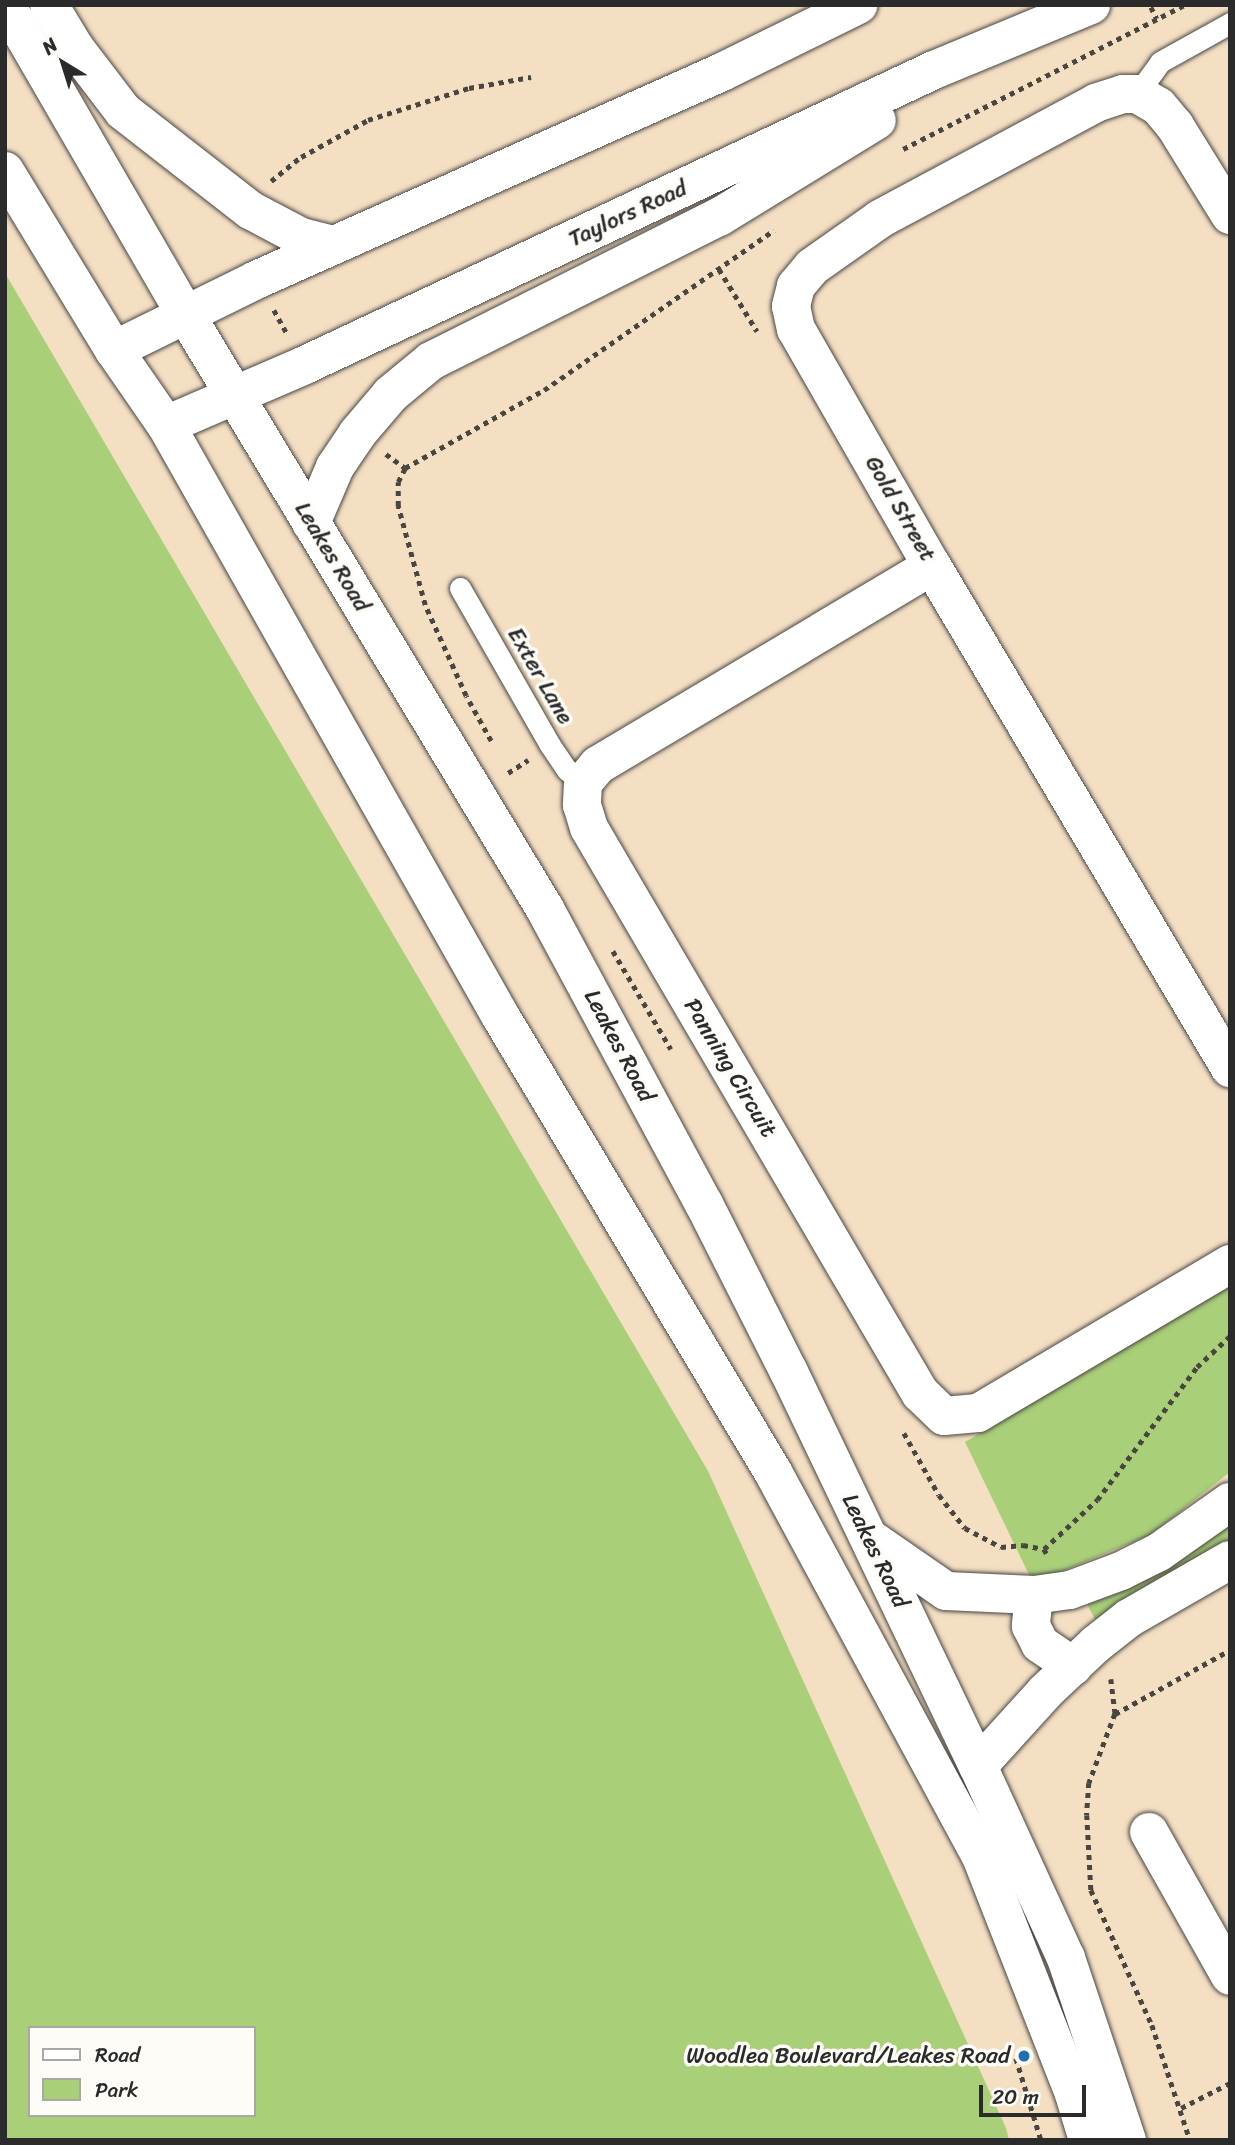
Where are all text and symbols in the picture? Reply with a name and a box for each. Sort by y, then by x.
north arrow [28,28,98,98]
text: N [34,29,65,63]
street label: Taylors Road [564,174,692,254]
street label: Gold Street [859,451,941,567]
street label: Leakes Road [288,497,376,617]
street label: Exter Lane [501,622,579,730]
street label: Leakes Road [578,985,660,1107]
street label: Panning Circuit [678,994,782,1142]
street label: Leakes Road [836,1490,914,1612]
legend [28,2026,256,2117]
text: Road [95,2036,140,2074]
place label: Woodlea Boulevard/Leakes Road [687,2042,1010,2070]
marker: Woodlea Boulevard/Leakes Road [1016,2048,1032,2064]
text: Park [95,2071,138,2109]
scale bar [983,2072,1090,2116]
text: 20 m [992,2078,1039,2116]

